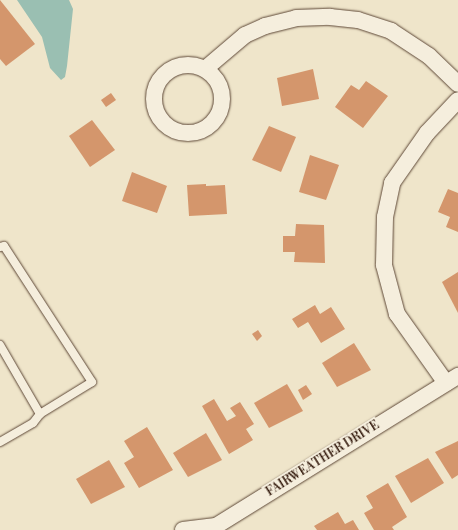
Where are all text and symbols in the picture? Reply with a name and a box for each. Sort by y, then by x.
street label: FAIRWEATHER DRIVE [264,418,382,500]

